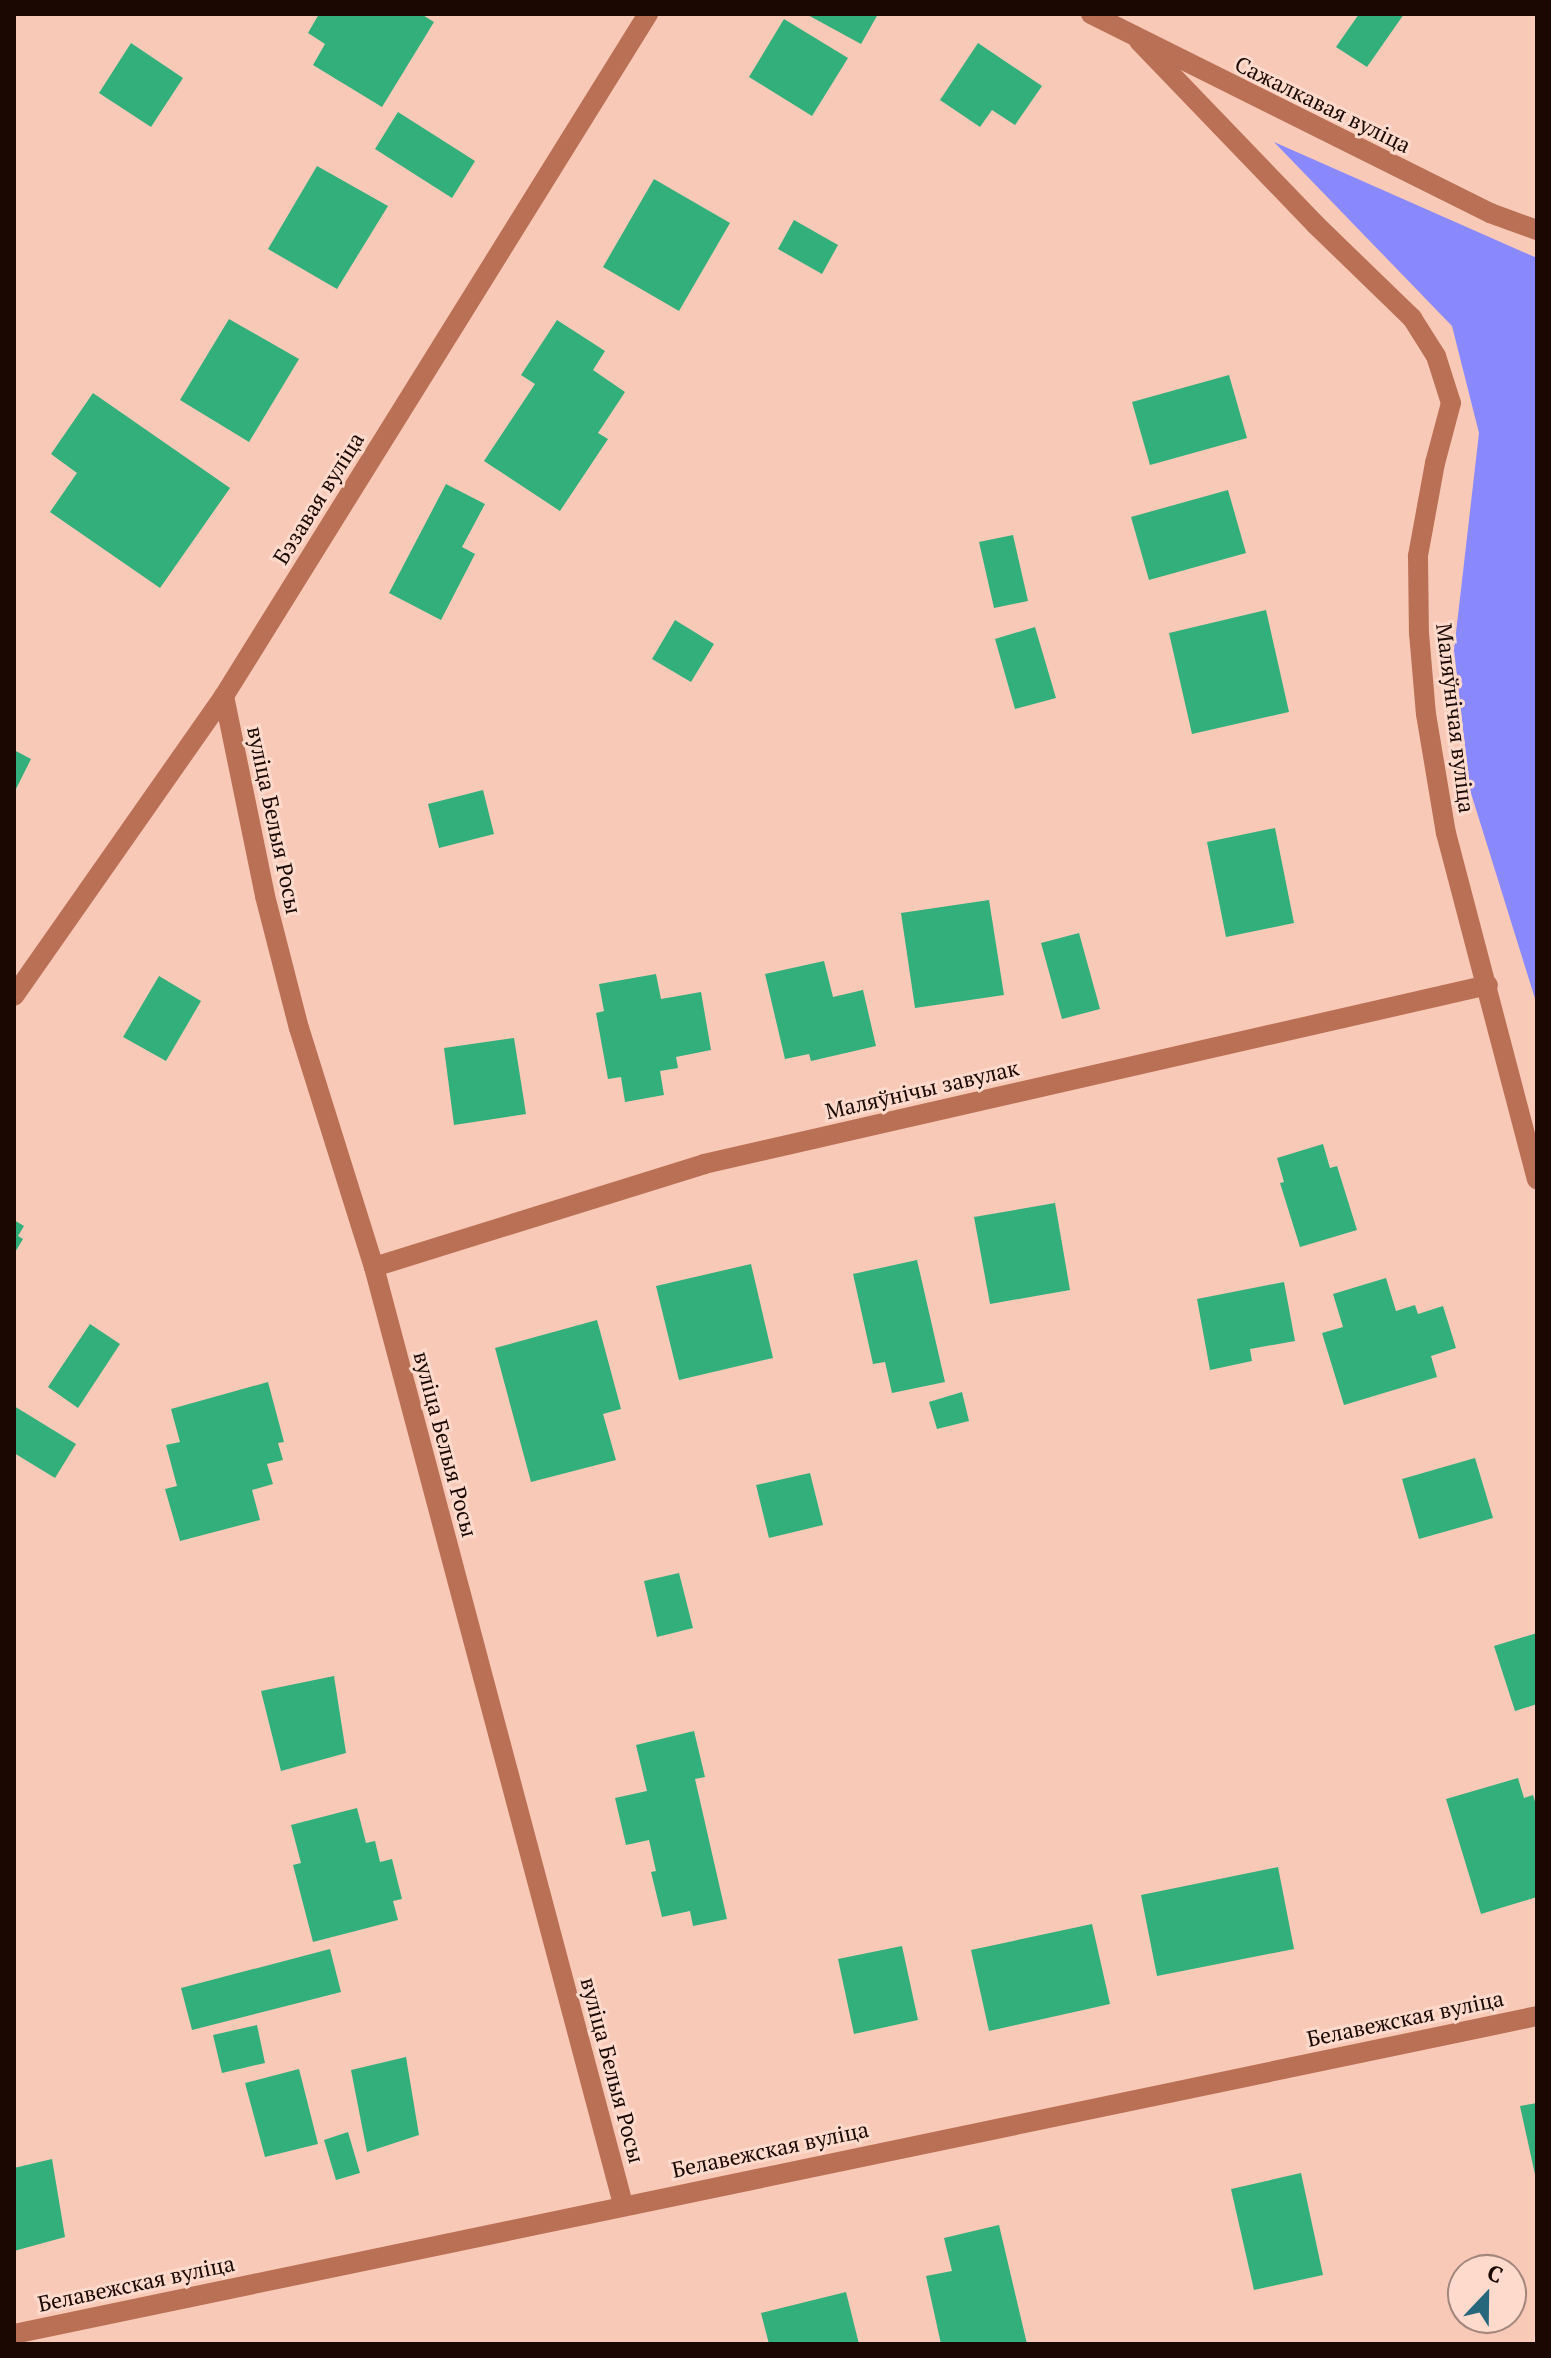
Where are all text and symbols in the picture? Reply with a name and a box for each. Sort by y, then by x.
street label: Сажалкавая вуліца [1231,50,1415,158]
street label: Бэзавая вуліца [267,427,369,569]
street label: Маляўнічая вуліца [1431,622,1481,814]
street label: вуліца Белыя Росы [242,724,308,916]
street label: Маляўнічы завулак [823,1054,1021,1124]
street label: вуліца Белыя Росы [408,1348,484,1540]
street label: вуліца Белыя Росы [575,1974,651,2166]
street label: Белавежская вуліца [1304,1984,1506,2052]
street label: Белавежская вуліца [669,2115,871,2183]
street label: Белавежская вуліца [35,2249,237,2317]
north arrow [1447,2254,1527,2334]
text: С [1483,2257,1508,2289]

